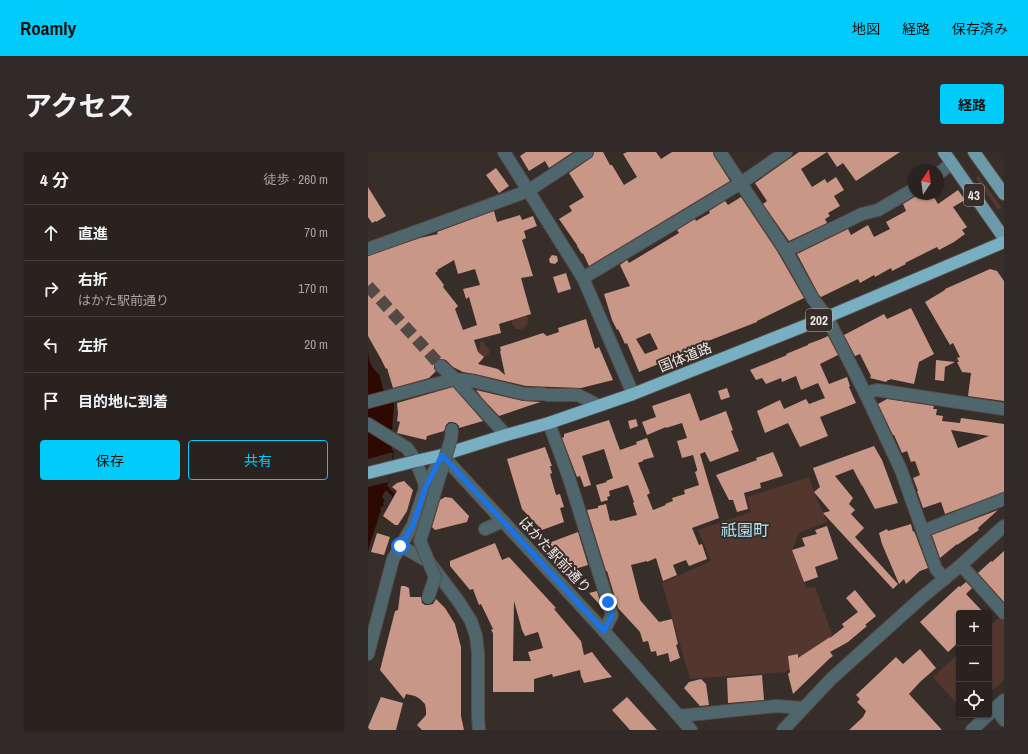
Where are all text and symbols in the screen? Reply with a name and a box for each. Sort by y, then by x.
text: Roamly [20,15,76,41]
text: 地図 [852,20,880,38]
text: 経路 [902,20,930,38]
text: 保存済み [952,20,1008,38]
button: 経路 [940,84,1004,124]
text: アクセス [24,87,135,125]
north arrow [908,164,944,200]
text: 4 分 [40,168,69,191]
text: 徒歩 · 260 m [263,171,328,188]
road number: 43 [964,184,984,206]
icon: ahead [40,222,62,244]
text: 直進 [78,223,108,244]
text: 70 m [304,224,328,241]
text: 右折 [78,269,108,290]
icon: right [40,278,62,300]
text: 170 m [298,280,328,297]
text: はかた駅前通り [78,292,169,309]
road number: 202 [806,309,832,331]
icon: left [40,334,62,356]
text: 左折 [78,335,108,356]
text: 20 m [304,336,328,353]
street label: 国体道路 [656,338,714,376]
icon: arrive [40,390,62,412]
text: 目的地に到着 [78,391,168,412]
button: 保存 [40,440,180,480]
button: 共有 [188,440,328,480]
street label: はかた駅前通り [515,513,595,597]
district label: 祇園町 [721,519,769,541]
route start [391,537,409,555]
route end [599,593,617,611]
map controls [956,610,992,718]
button: + [956,610,992,646]
button: − [956,646,992,682]
button: locate [956,682,992,718]

